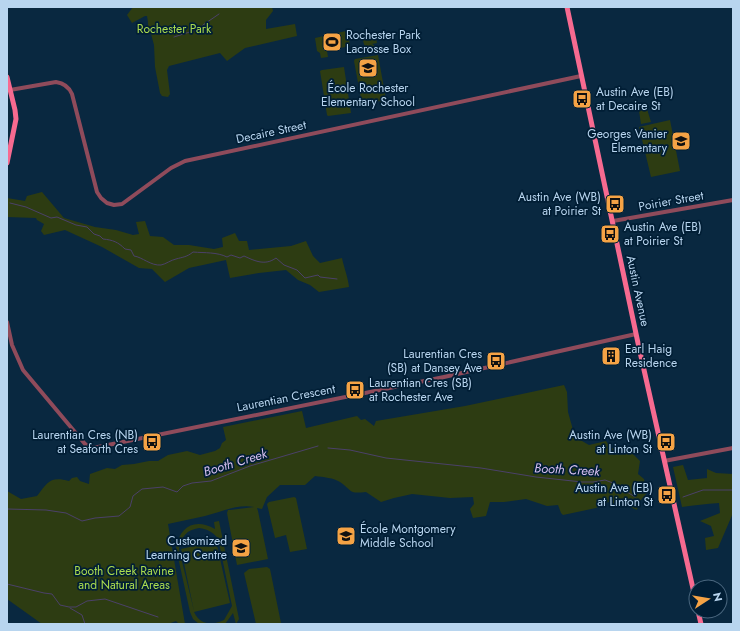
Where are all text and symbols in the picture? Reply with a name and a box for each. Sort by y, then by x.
park label: Rochester Park [137,20,212,38]
place label: Rochester Park Lacrosse Box [346,26,421,58]
sports icon: Rochester Park Lacrosse Box [321,31,343,53]
school or university icon: École Rochester Elementary School [357,57,379,79]
place label: École Rochester Elementary School [321,79,415,111]
place label: Austin Ave (EB) at Decaire St [596,83,674,115]
bus stop icon: Austin Ave (EB) at Decaire St [571,88,593,110]
street label: Decaire Street [234,116,308,148]
place label: Georges Vanier Elementary [587,125,668,157]
school or university icon: Georges Vanier Elementary [670,130,692,152]
street label: Poirier Street [637,186,705,216]
place label: Austin Ave (WB) at Poirier St [518,188,601,220]
bus stop icon: Austin Ave (WB) at Poirier St [604,193,626,215]
place label: Austin Ave (EB) at Poirier St [624,218,702,250]
bus stop icon: Austin Ave (EB) at Poirier St [599,223,621,245]
street label: Austin Avenue [622,254,654,328]
place label: Earl Haig Residence [625,340,677,372]
place label: Laurentian Cres (SB) at Dansey Ave [387,345,482,377]
building icon: Earl Haig Residence [600,345,622,367]
bus stop icon: Laurentian Cres (SB) at Dansey Ave [485,350,507,372]
place label: Laurentian Cres (SB) at Rochester Ave [369,374,472,406]
bus stop icon: Laurentian Cres (SB) at Rochester Ave [344,379,366,401]
street label: Laurentian Crescent [235,380,337,416]
place label: Laurentian Cres (NB) at Seaforth Cres [32,426,138,458]
place label: Austin Ave (WB) at Linton St [569,426,652,458]
bus stop icon: Laurentian Cres (NB) at Seaforth Cres [141,431,163,453]
bus stop icon: Austin Ave (WB) at Linton St [655,431,677,453]
water label: Booth Creek [201,444,270,481]
water label: Booth Creek [534,458,601,481]
place label: Austin Ave (EB) at Linton St [575,479,653,511]
bus stop icon: Austin Ave (EB) at Linton St [656,484,678,506]
place label: École Montgomery Middle School [360,520,456,552]
school or university icon: École Montgomery Middle School [335,525,357,547]
place label: Customized Learning Centre [146,532,227,564]
school or university icon: Customized Learning Centre [230,537,252,559]
park label: Booth Creek Ravine and Natural Areas [74,562,174,594]
north arrow [688,579,728,619]
text: N [709,591,727,603]

